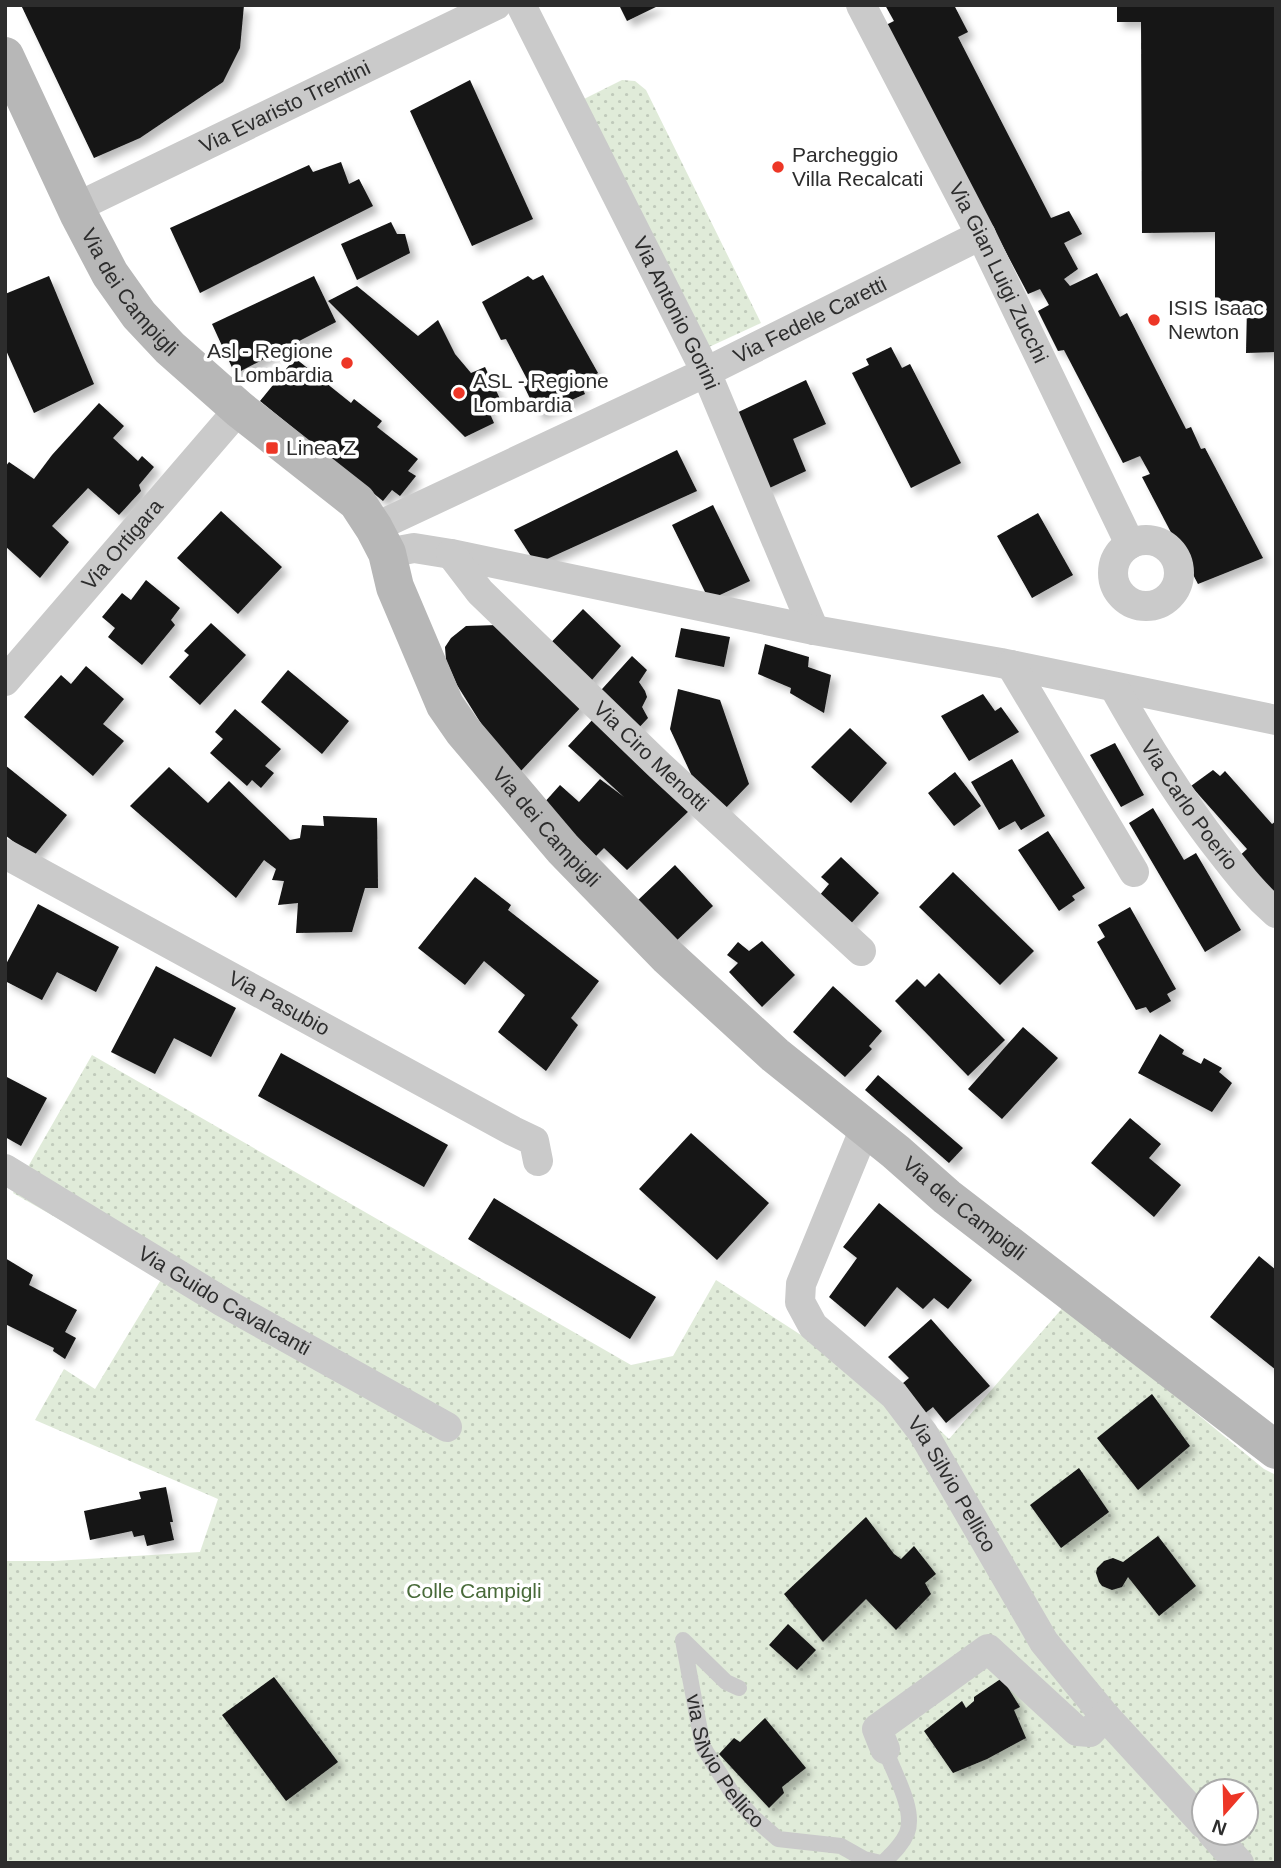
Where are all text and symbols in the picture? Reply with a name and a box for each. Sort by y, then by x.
street label: Via Evaristo Trentini [196,55,374,157]
place label: Parcheggio Villa Recalcati [792,143,924,190]
marker: Parcheggio Villa Recalcati [770,159,786,175]
street label: Via Gian Luigi Zucchi [945,178,1053,366]
street label: Via dei Campigli [77,224,183,360]
street label: Via Antonio Gorini [629,233,724,393]
street label: Via Fedele Caretti [730,272,890,367]
place label: ISIS Isaac Newton [1168,296,1264,343]
marker: ISIS Isaac Newton [1146,312,1162,328]
place label: Asl - Regione Lombardia [207,339,333,386]
marker: Asl - Regione Lombardia [339,355,355,371]
place label: ASL - Regione Lombardia [473,369,609,416]
marker: ASL - Regione Lombardia [451,385,467,401]
place label: Linea Z [286,436,356,459]
marker: Linea Z [264,440,280,456]
street label: Via Ortigara [77,494,167,594]
street label: Via Ciro Menotti [589,696,713,816]
street label: Via Carlo Poerio [1137,736,1243,874]
street label: Via dei Campigli [488,762,605,891]
street label: Via Pasubio [225,966,334,1040]
street label: Via dei Campigli [898,1152,1031,1265]
street label: Via Guido Cavalcanti [134,1241,315,1360]
street label: Via Silvio Pellico [903,1411,1001,1556]
park label: Colle Campigli [406,1579,542,1602]
street label: via Silvio Pellico [682,1692,769,1832]
north arrow [1190,1777,1260,1847]
text: N [1209,1815,1229,1840]

